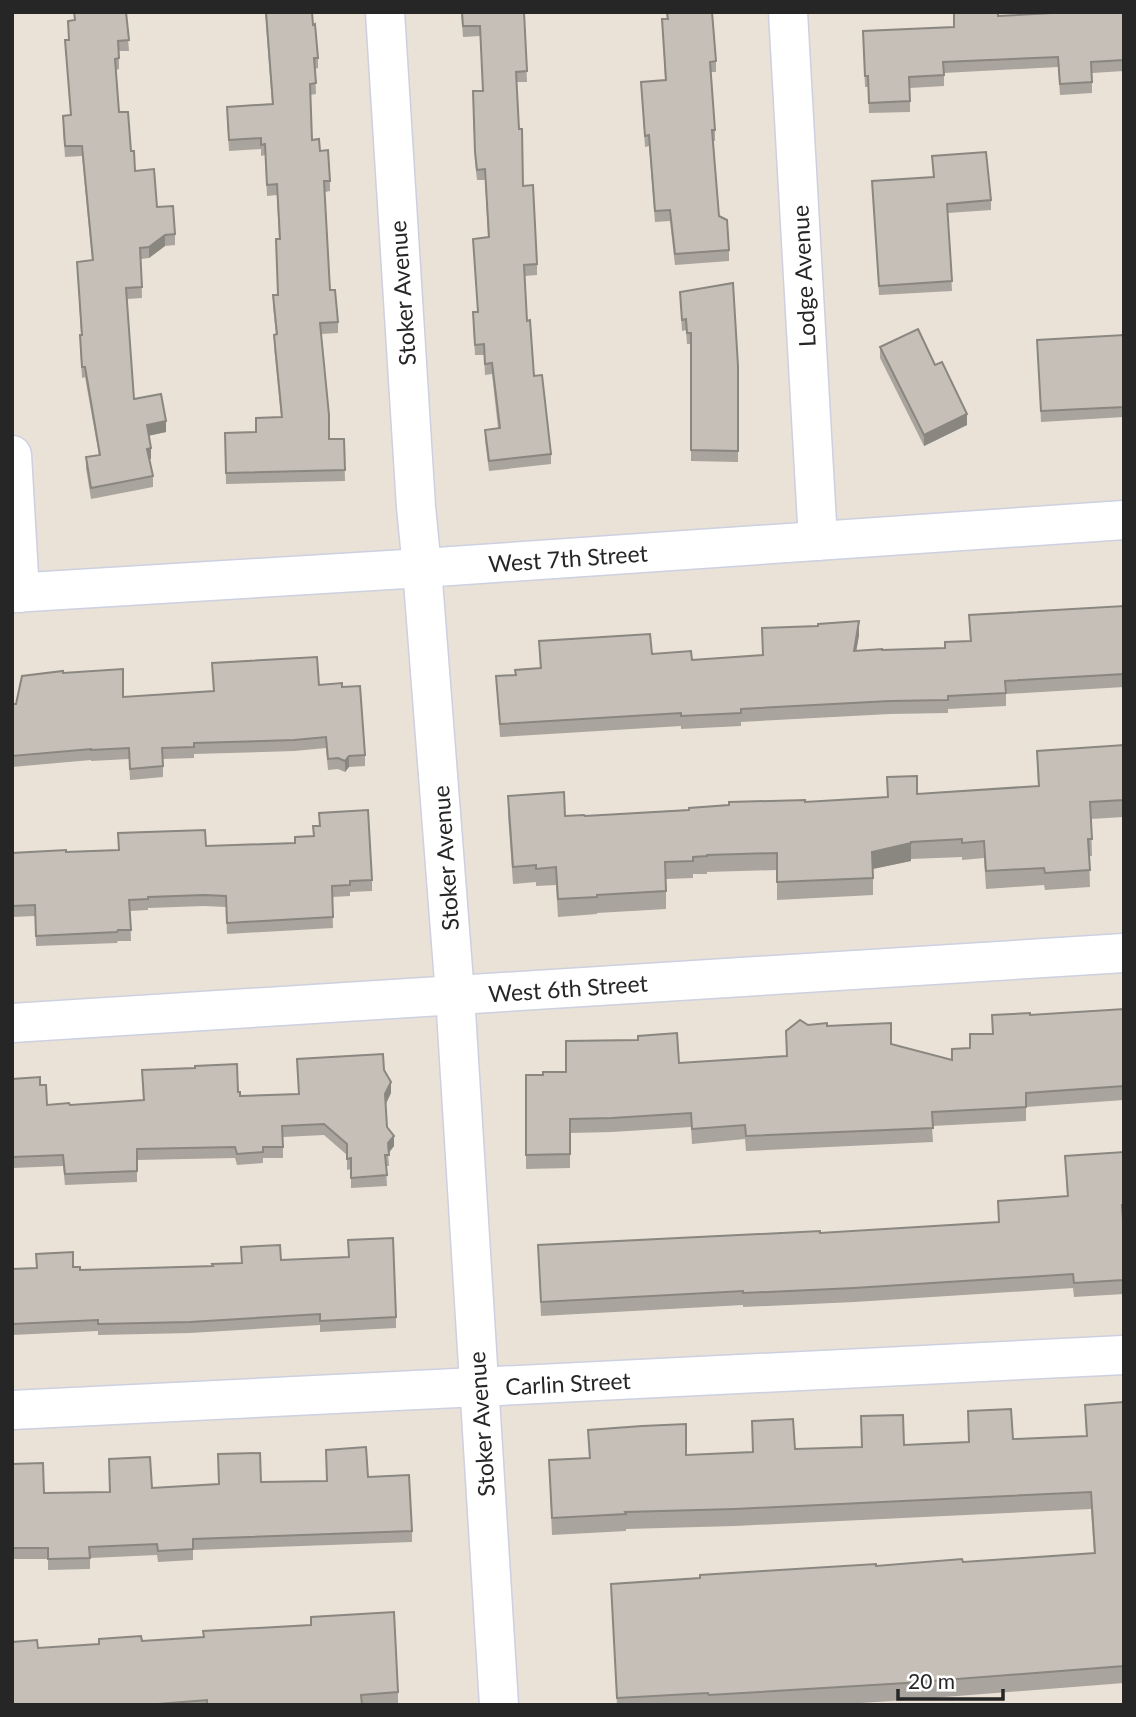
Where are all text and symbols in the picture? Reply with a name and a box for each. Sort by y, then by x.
street label: Lodge Avenue [785,204,821,348]
street label: Stoker Avenue [383,219,421,367]
street label: West 7th Street [487,538,649,578]
street label: Stoker Avenue [426,784,464,932]
street label: West 6th Street [487,968,649,1008]
street label: Stoker Avenue [462,1350,500,1498]
street label: Carlin Street [505,1366,632,1400]
scale bar [898,1658,1003,1702]
text: 20 m [908,1668,955,1693]

